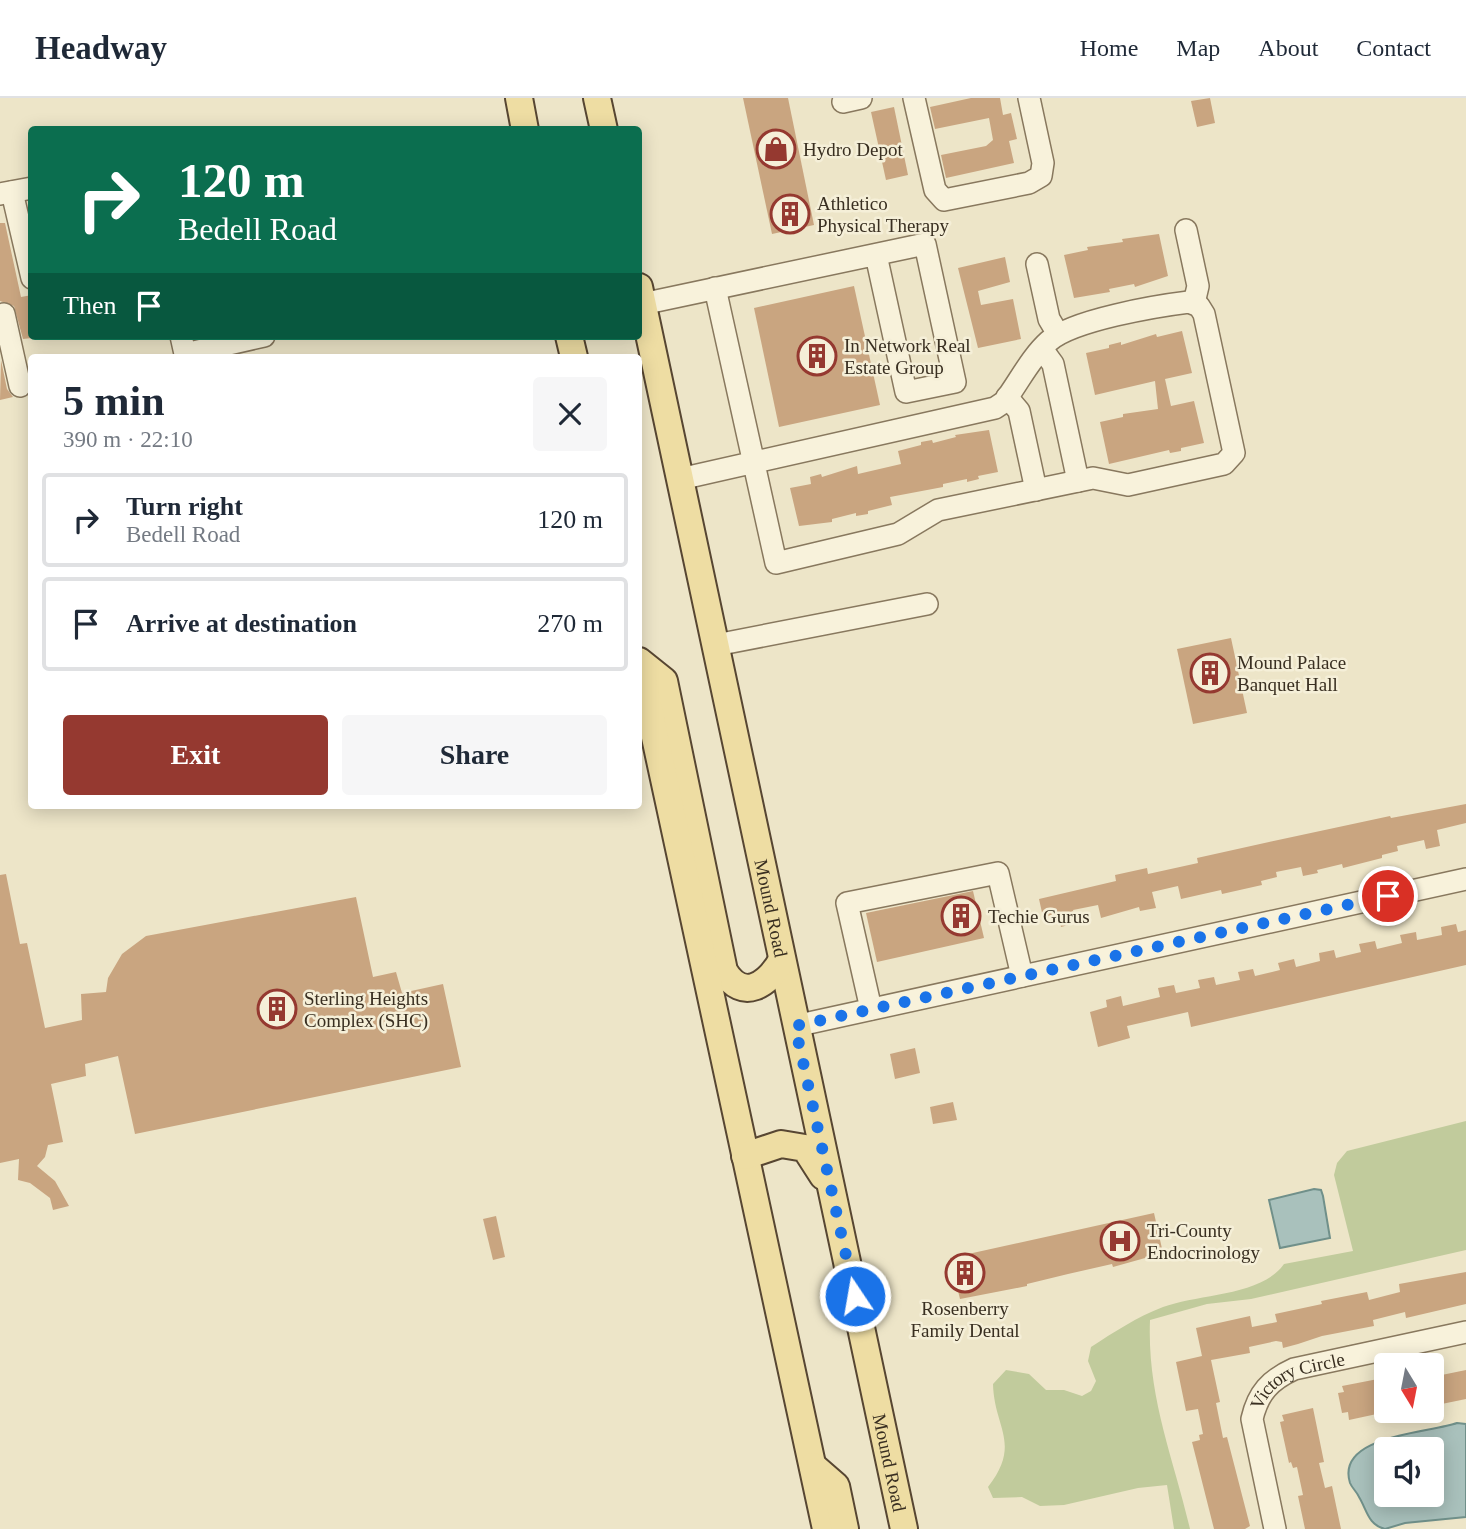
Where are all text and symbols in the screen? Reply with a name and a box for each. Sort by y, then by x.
text: Headway [35,30,167,66]
text: Home [1080,35,1138,61]
text: Map [1176,35,1220,61]
text: About [1258,35,1318,61]
text: Contact [1356,35,1431,61]
shop icon: Hydro Depot [755,128,797,170]
place label: Hydro Depot [803,139,903,160]
text: 120 m [178,153,305,208]
icon: right [63,154,154,245]
building icon: Athletico Physical Therapy [769,193,811,235]
place label: Athletico Physical Therapy [817,193,950,236]
text: Bedell Road [178,211,337,247]
icon: arrive [130,287,168,325]
text: Then [63,291,116,320]
building icon: In Network Real Estate Group [796,335,838,377]
place label: In Network Real Estate Group [844,335,971,378]
button: close [533,377,607,451]
text: 5 min [63,378,165,424]
text: 390 m · 22:10 [63,427,193,452]
text: Turn right [126,492,243,521]
icon: right [67,501,105,539]
text: 120 m [537,505,603,534]
text: Bedell Road [126,522,240,547]
icon: arrive [67,605,105,643]
text: Arrive at destination [126,609,357,638]
text: 270 m [537,609,603,638]
building icon: Mound Palace Banquet Hall [1189,652,1231,694]
place label: Mound Palace Banquet Hall [1237,652,1346,695]
button: Exit [63,715,328,795]
button: Share [342,715,607,795]
street label: Mound Road [751,857,792,959]
pin [1358,866,1418,926]
icon: arrive [1369,877,1407,915]
building icon: Techie Gurus [940,895,982,937]
place label: Techie Gurus [988,906,1090,927]
building icon: Sterling Heights Complex (SHC) [256,988,298,1030]
place label: Sterling Heights Complex (SHC) [304,988,428,1032]
hospital icon: Tri-County Endocrinology [1099,1220,1141,1262]
place label: Tri-County Endocrinology [1147,1220,1260,1263]
building icon: Rosenberry Family Dental [944,1252,986,1294]
position arrow [818,1259,892,1333]
place label: Rosenberry Family Dental [910,1298,1020,1341]
street label: Victory Circle [1245,1348,1347,1412]
north arrow [1374,1353,1444,1423]
map controls [1374,1353,1444,1507]
street label: Mound Road [869,1412,911,1514]
button: sound [1374,1437,1444,1507]

